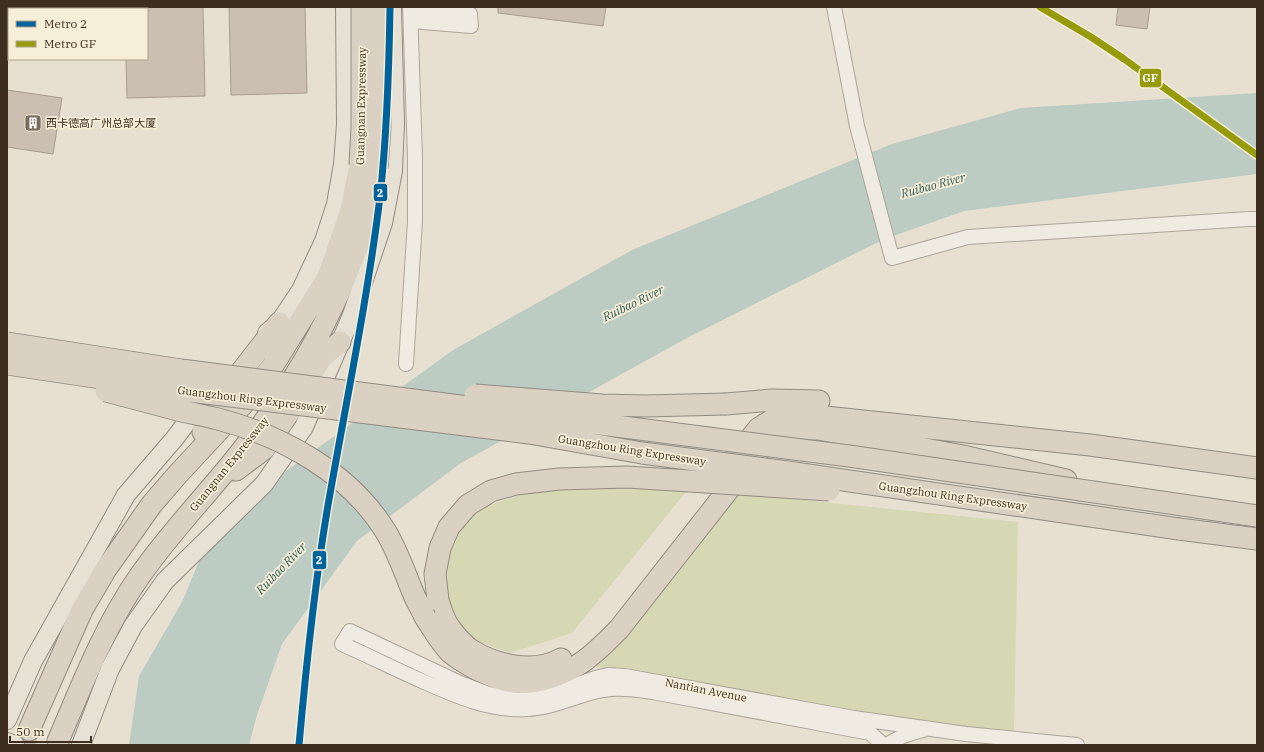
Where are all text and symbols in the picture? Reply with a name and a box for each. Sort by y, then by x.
legend [8,8,148,60]
text: Metro 2 [44,16,87,31]
text: Metro GF [44,36,96,51]
street label: Guangnan Expressway [353,47,369,165]
line badge: GF [1139,68,1162,88]
text: GF [1142,71,1158,85]
building icon: 西卡德高广州总部大厦 [23,113,43,133]
place label: 西卡德高广州总部大厦 [46,116,156,130]
water label: Ruibao River [898,169,968,201]
line badge: 2 [373,183,388,202]
text: 2 [377,186,383,200]
water label: Ruibao River [599,281,667,325]
street label: Guangzhou Ring Expressway [177,383,327,415]
street label: Guangnan Expressway [186,414,272,514]
street label: Guangzhou Ring Expressway [557,431,707,469]
street label: Guangzhou Ring Expressway [878,479,1028,513]
water label: Ruibao River [252,538,310,598]
line badge: 2 [312,550,327,570]
text: 2 [316,553,322,567]
street label: Nantian Avenue [664,675,748,705]
scale bar [10,718,91,744]
text: 50 m [16,724,45,739]

